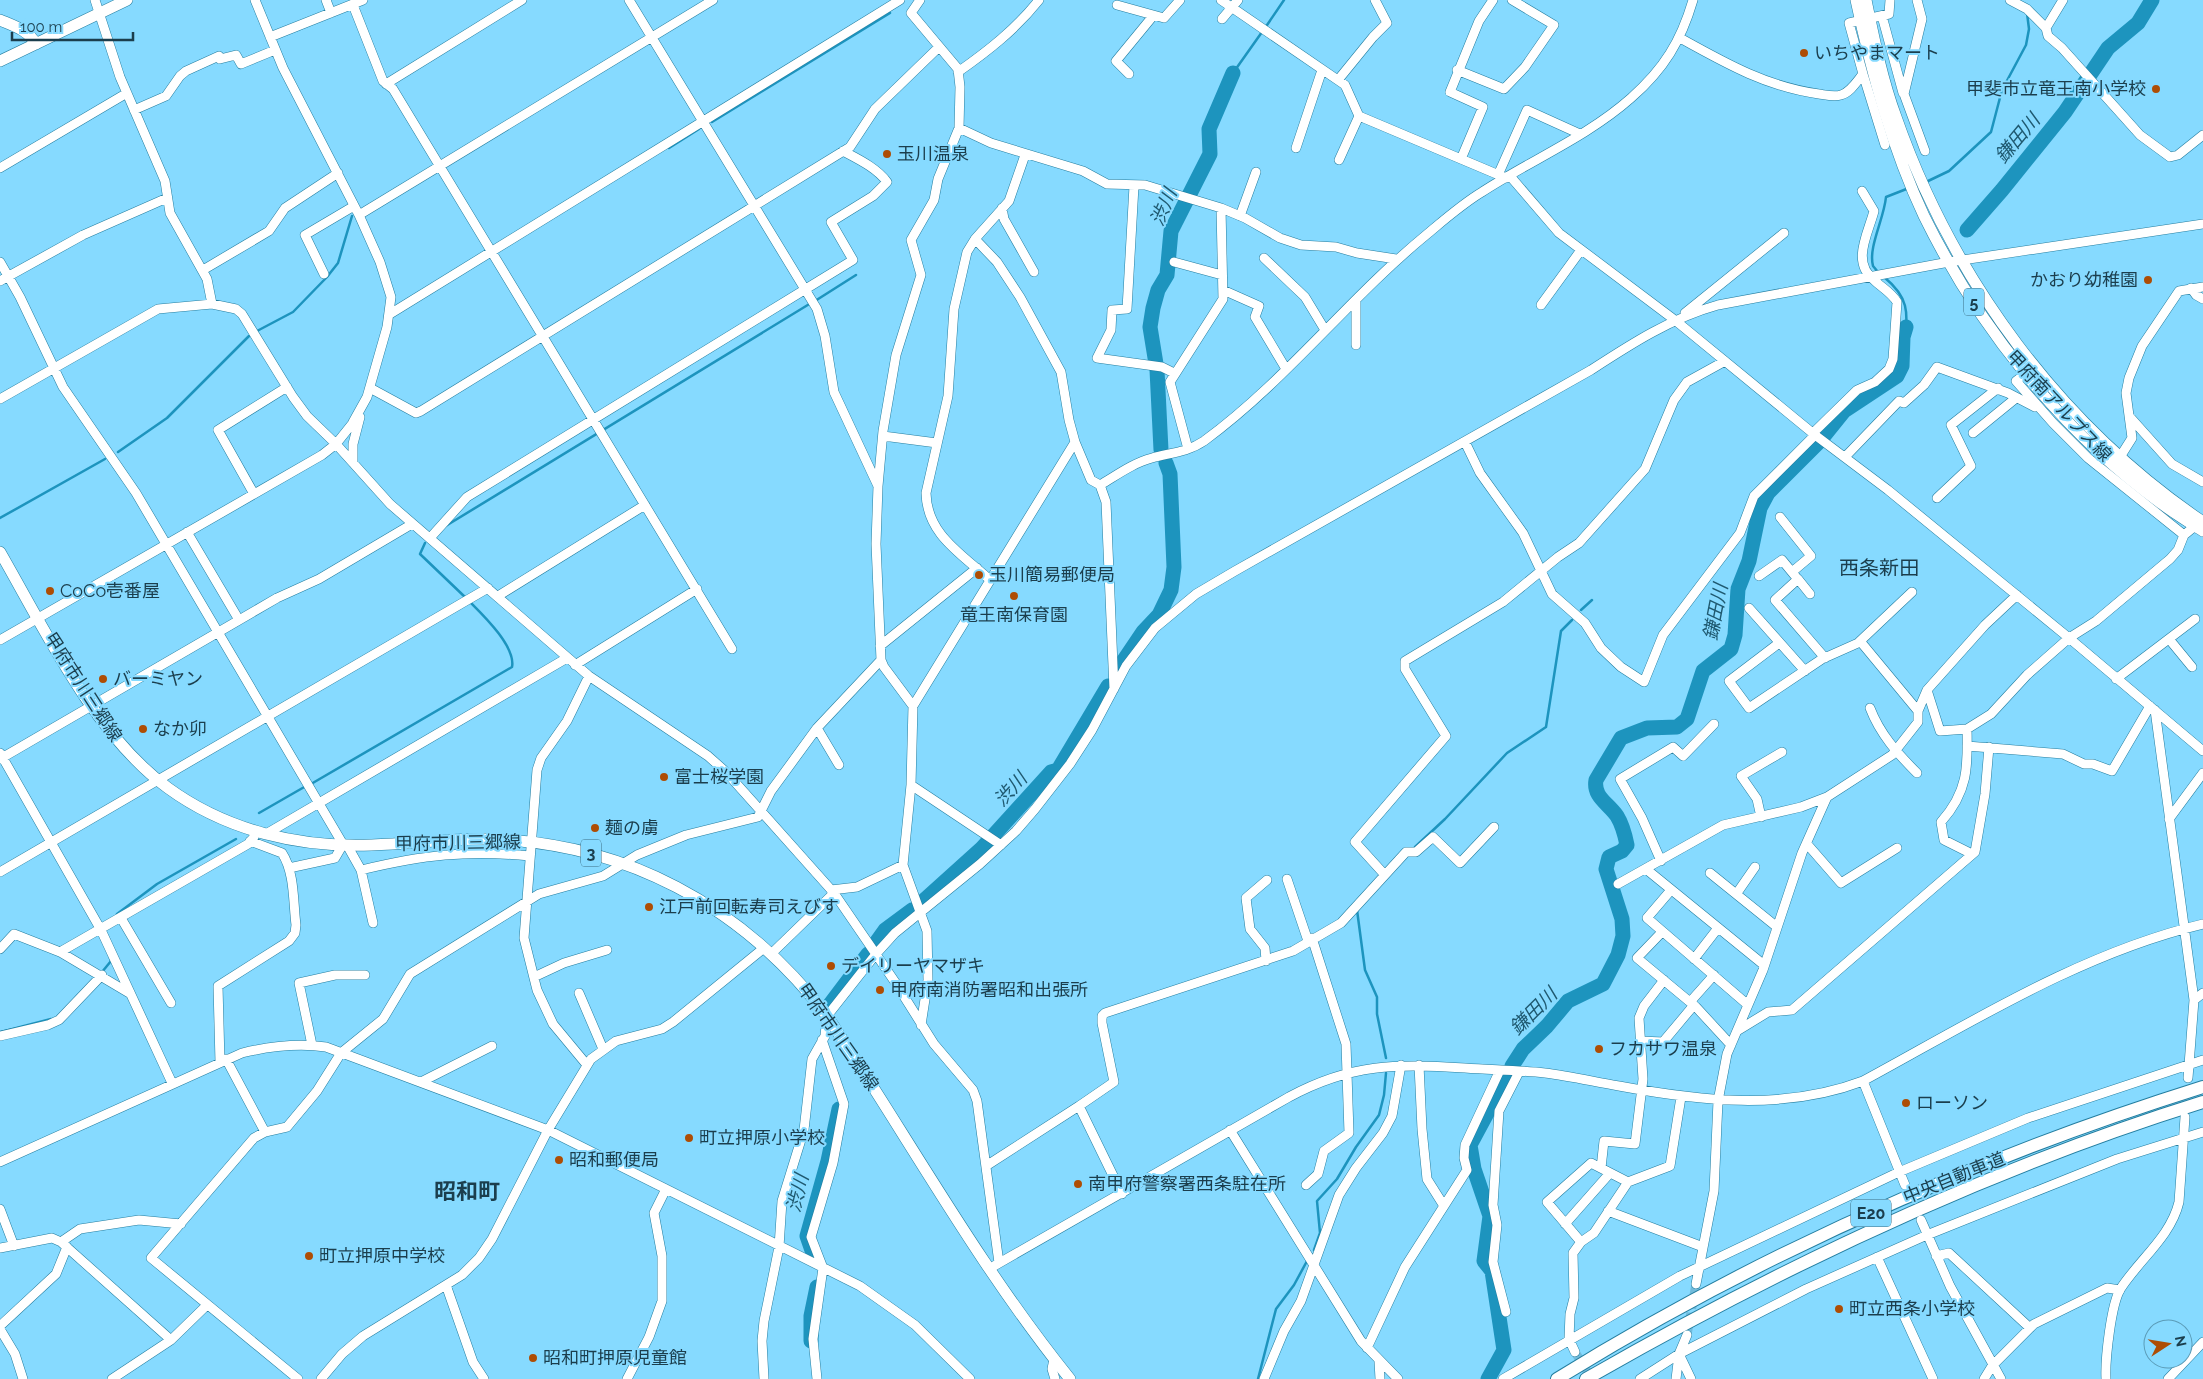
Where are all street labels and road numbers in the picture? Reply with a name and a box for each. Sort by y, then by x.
road number: 5 [1964,288,1984,316]
street label: 甲府南アルプス線 [2003,346,2116,465]
street label: 甲府市川三郷線 [40,628,127,745]
street label: 甲府市川三郷線 [395,831,521,854]
road number: 3 [581,840,601,866]
street label: 甲府市川三郷線 [794,979,883,1094]
street label: 中央自動車道 [1900,1148,2008,1208]
road number: E20 [1851,1200,1891,1226]

